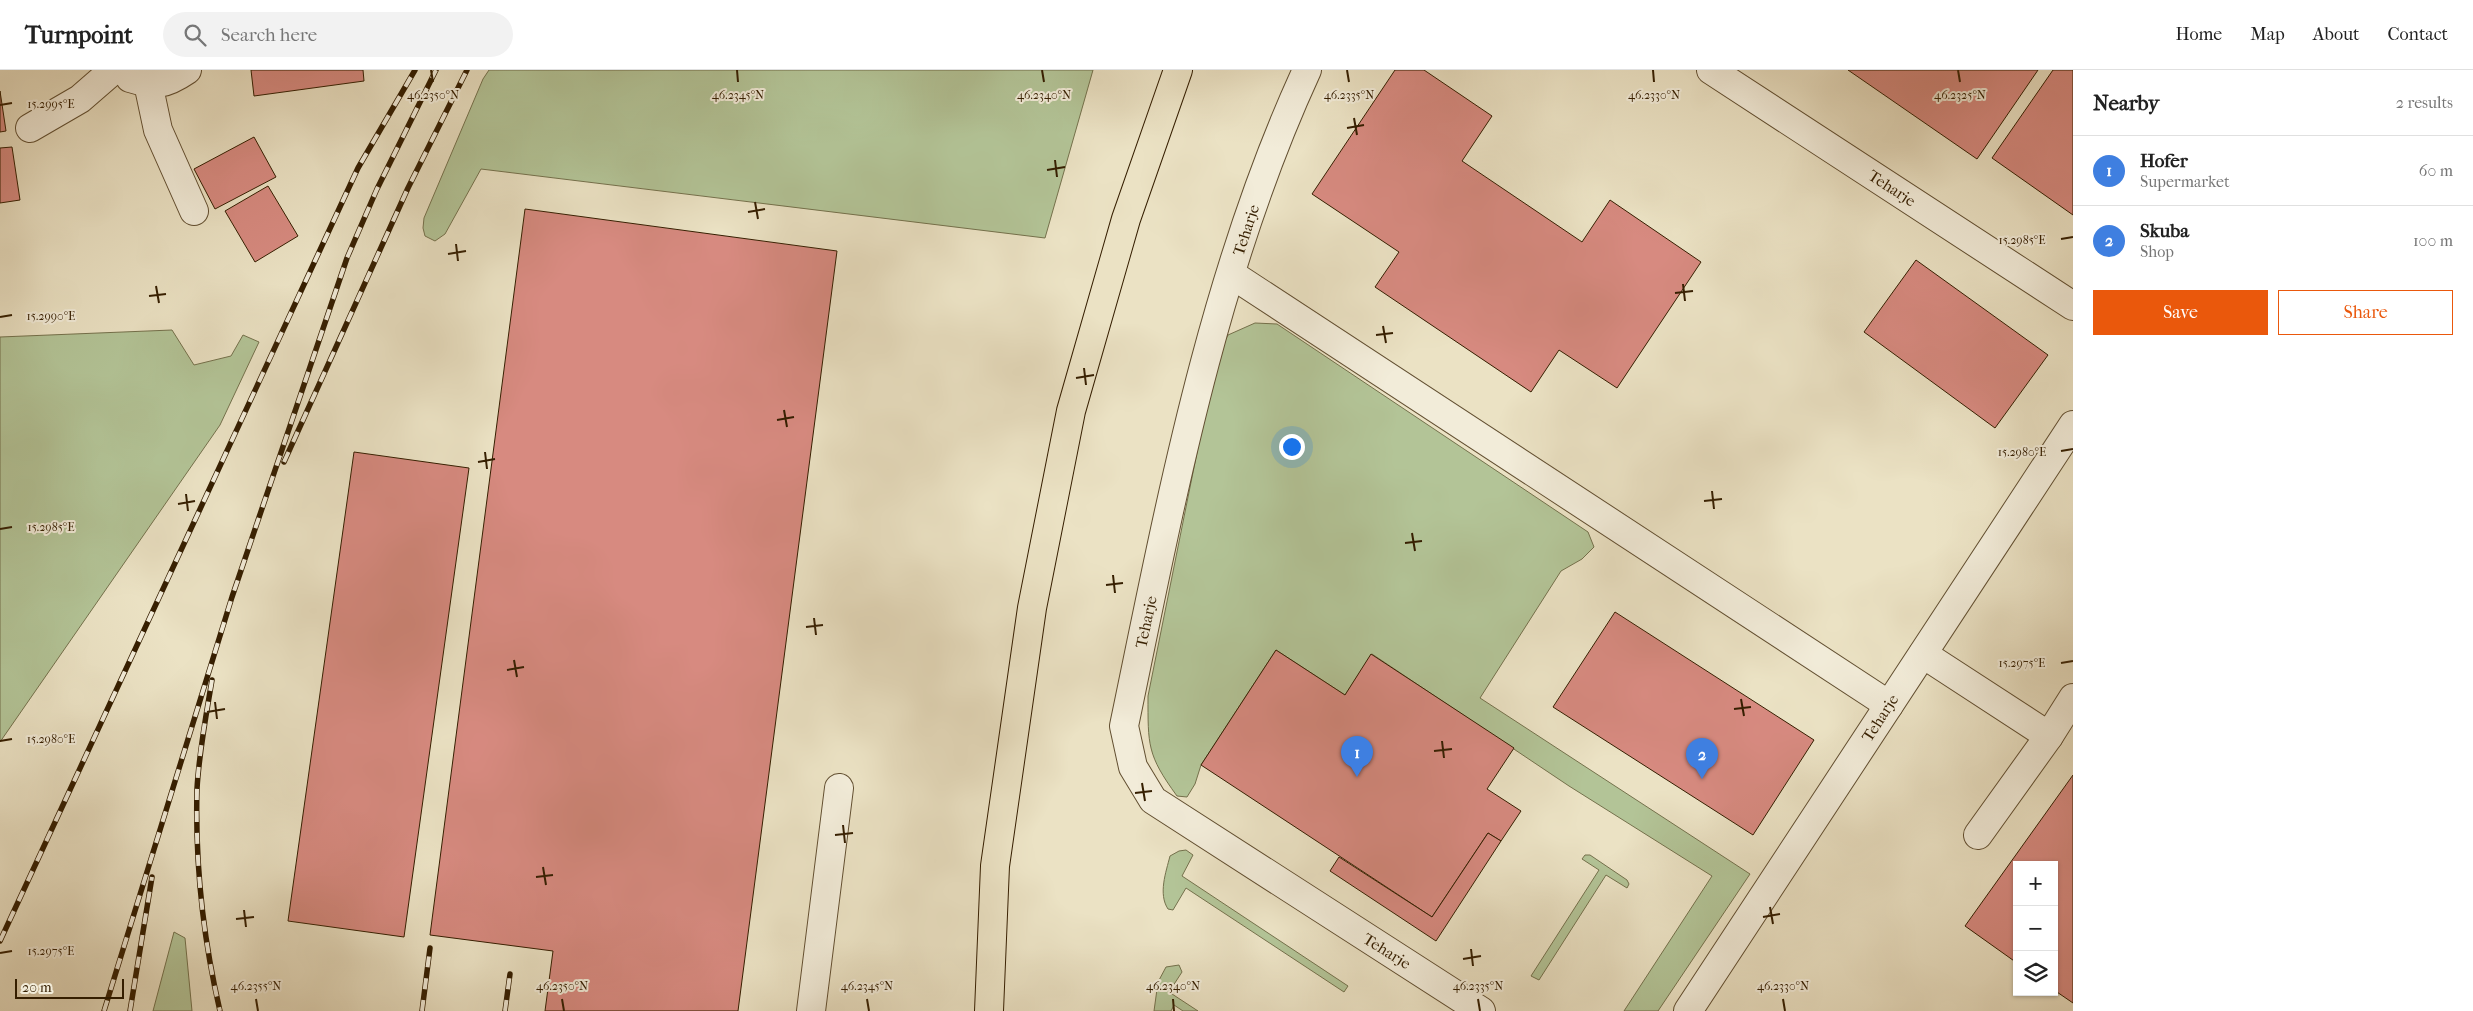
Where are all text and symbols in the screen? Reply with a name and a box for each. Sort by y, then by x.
search box [163,12,513,57]
text: Turnpoint [25,21,133,49]
icon: search [181,21,209,49]
text: Search here [221,24,317,46]
text: Home [2175,24,2222,45]
text: Map [2250,24,2285,45]
text: About [2313,24,2359,45]
text: Contact [2387,24,2448,45]
text: 46.2350°N [407,88,459,102]
text: 46.2345°N [712,88,764,102]
text: 46.2340°N [1017,88,1071,102]
text: 46.2335°N [1324,88,1374,102]
text: 46.2330°N [1628,88,1680,102]
text: 46.2325°N [1934,88,1986,102]
text: Nearby [2093,91,2159,115]
text: 2 results [2396,93,2453,112]
text: 15.2995°E [27,97,75,111]
text: Hofer [2140,150,2188,172]
text: 1 [2106,161,2112,180]
text: 60 m [2419,161,2453,180]
street label: Teharje [1865,166,1919,210]
text: Supermarket [2140,172,2230,191]
street label: Teharje [1229,202,1263,258]
text: Skuba [2140,220,2189,242]
text: 2 [2105,231,2113,250]
text: 100 m [2413,231,2453,250]
text: 15.2985°E [1998,233,2046,247]
text: Shop [2140,242,2174,261]
button: Save [2093,290,2268,335]
button: Share [2278,290,2453,335]
text: 15.2990°E [27,309,75,323]
your location [1279,434,1305,460]
text: 15.2980°E [1998,445,2046,459]
text: 15.2985°E [27,520,75,534]
street label: Teharje [1131,594,1161,650]
text: 15.2975°E [1999,656,2045,670]
street label: Teharje [1858,691,1902,745]
text: 15.2980°E [27,732,75,746]
pin: 1 [1341,736,1373,777]
pin: 2 [1686,738,1718,779]
map controls [2013,861,2058,996]
button: + [2013,861,2058,906]
button: − [2013,906,2058,951]
street label: Teharje [1360,929,1414,973]
text: 15.2975°E [28,944,74,958]
button: layers [2013,951,2058,996]
scale bar [15,976,124,999]
text: 20 m [22,979,52,996]
text: 46.2355°N [231,979,281,993]
text: 46.2350°N [536,979,588,993]
text: 46.2345°N [841,979,893,993]
text: 46.2340°N [1146,979,1200,993]
text: 46.2335°N [1453,979,1503,993]
text: 46.2330°N [1757,979,1809,993]

